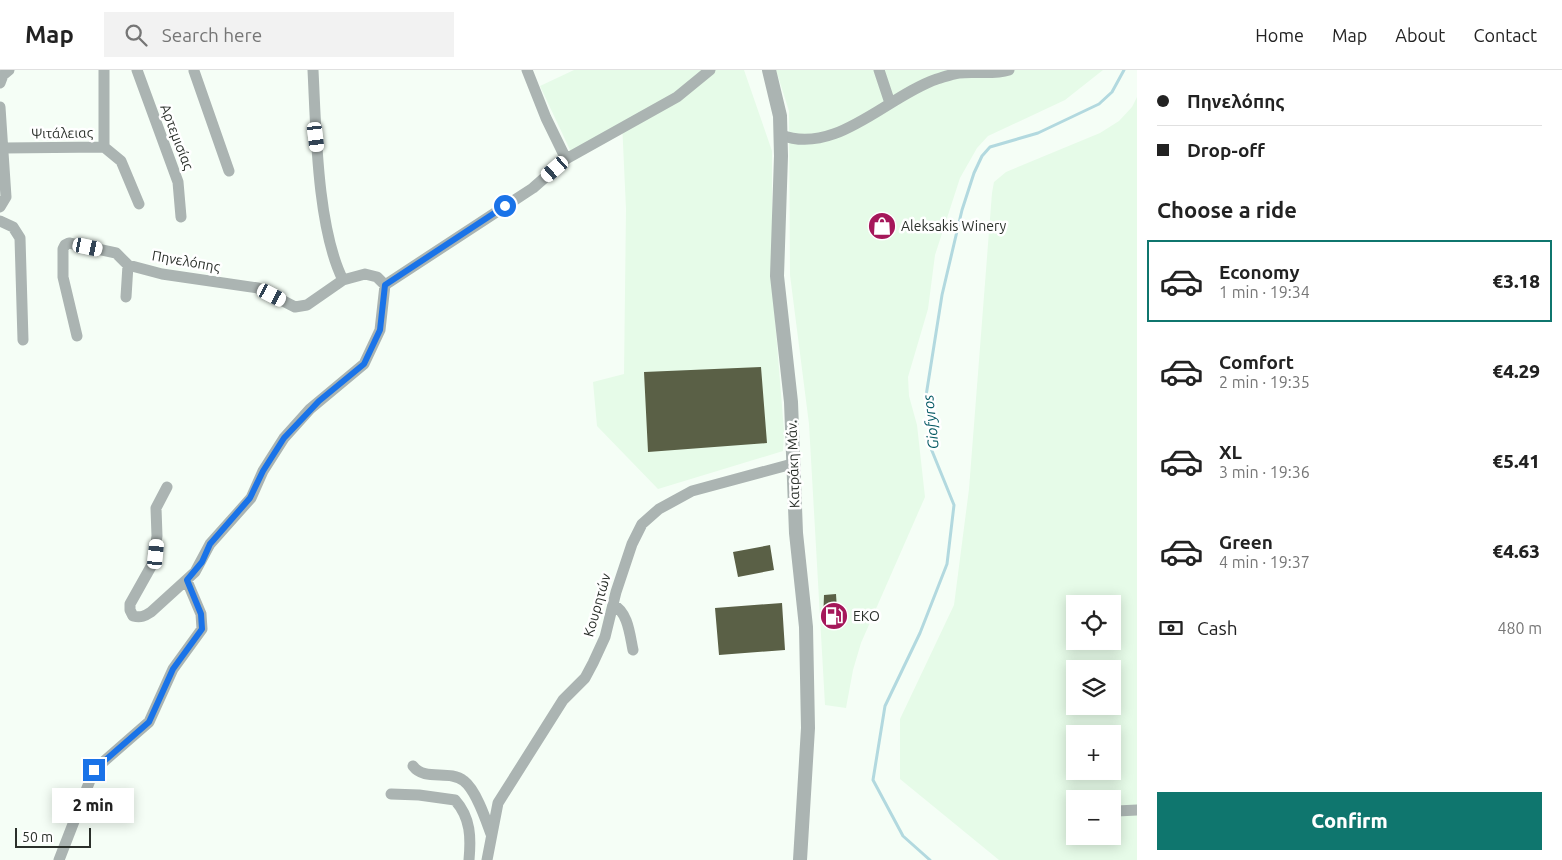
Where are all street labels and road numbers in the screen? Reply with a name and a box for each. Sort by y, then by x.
street label: Αρτεμισίας [157,102,197,173]
street label: Ψιτάλειας [31,124,94,142]
street label: Πηνελόπης [151,247,222,275]
street label: Κατράκη Μάν. [783,420,803,508]
street label: Κουρητών [580,571,614,639]

